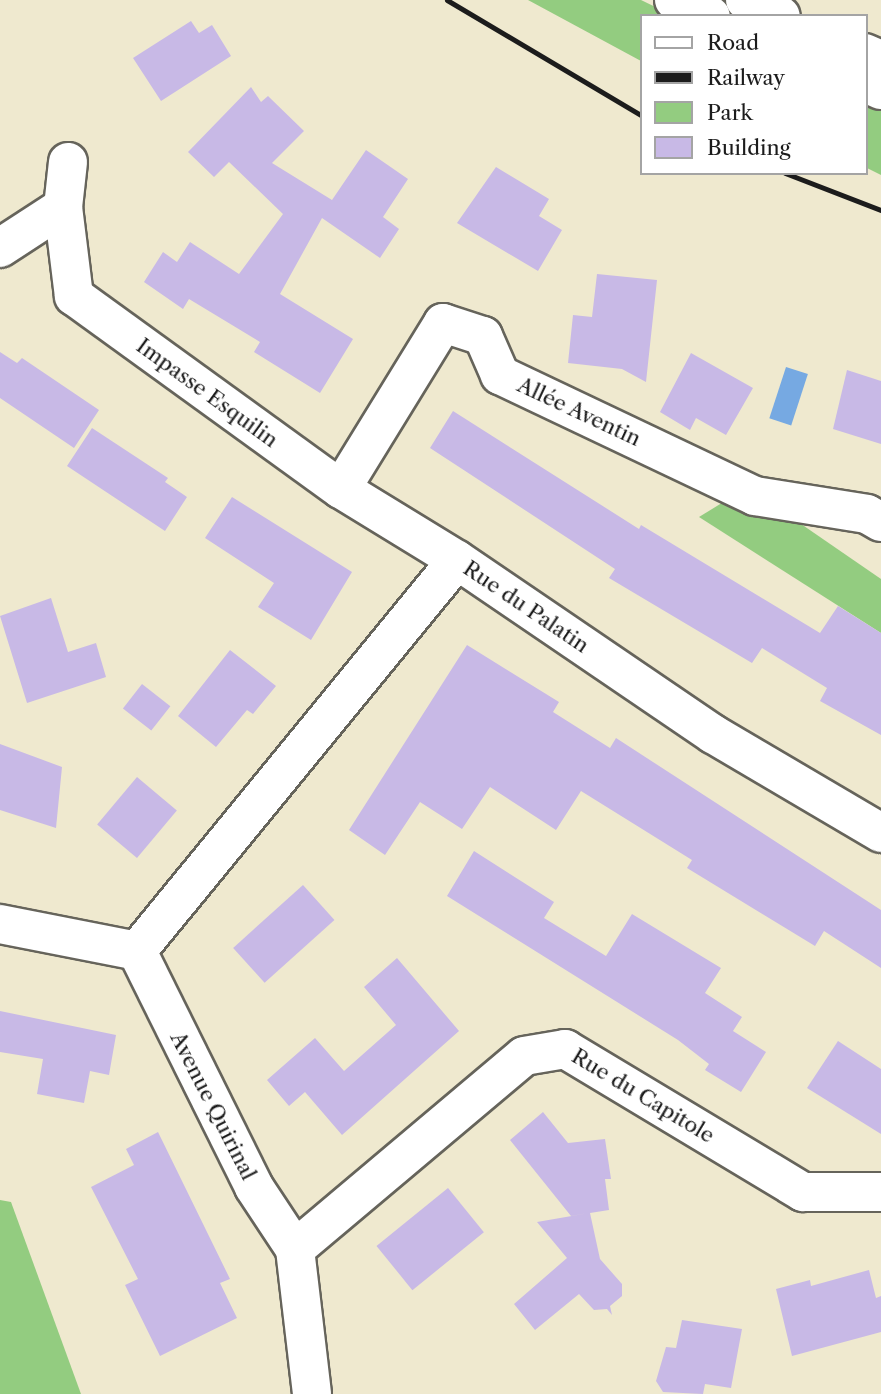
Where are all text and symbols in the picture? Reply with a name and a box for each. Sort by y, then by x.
legend [640,14,867,175]
text: Road [707,30,759,55]
text: Railway [707,65,785,90]
text: Park [707,100,753,125]
text: Building [707,135,791,160]
street label: Impasse Esquilin [131,333,283,453]
street label: Allée Aventin [513,372,645,452]
street label: Rue du Palatin [458,556,594,658]
street label: Avenue Quirinal [165,1028,261,1184]
street label: Rue du Capitole [567,1044,719,1148]

